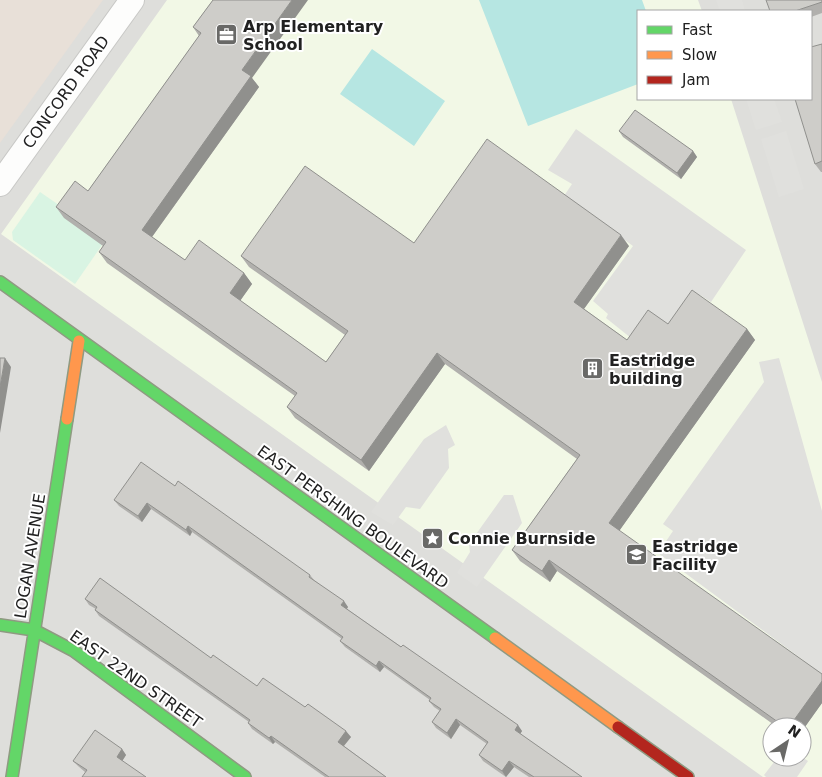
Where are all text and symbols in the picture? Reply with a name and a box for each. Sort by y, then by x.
legend [637,10,812,100]
place label: Arp Elementary School [243,17,384,54]
text: Fast [682,21,712,39]
office icon: Arp Elementary School [215,23,239,47]
street label: CONCORD ROAD [19,32,113,152]
text: Slow [682,46,717,64]
text: Jam [681,71,710,89]
place label: Eastridge building [609,351,695,388]
building icon: Eastridge building [581,357,605,381]
street label: EAST PERSHING BOULEVARD [254,441,452,593]
street label: LOGAN AVENUE [11,492,49,620]
place icon: Connie Burnside [420,526,444,550]
place label: Connie Burnside [448,529,596,548]
place label: Eastridge Facility [652,537,738,574]
school or university icon: Eastridge Facility [624,543,648,567]
street label: EAST 22ND STREET [66,626,206,732]
north arrow [762,717,812,767]
text: N [785,721,804,741]

